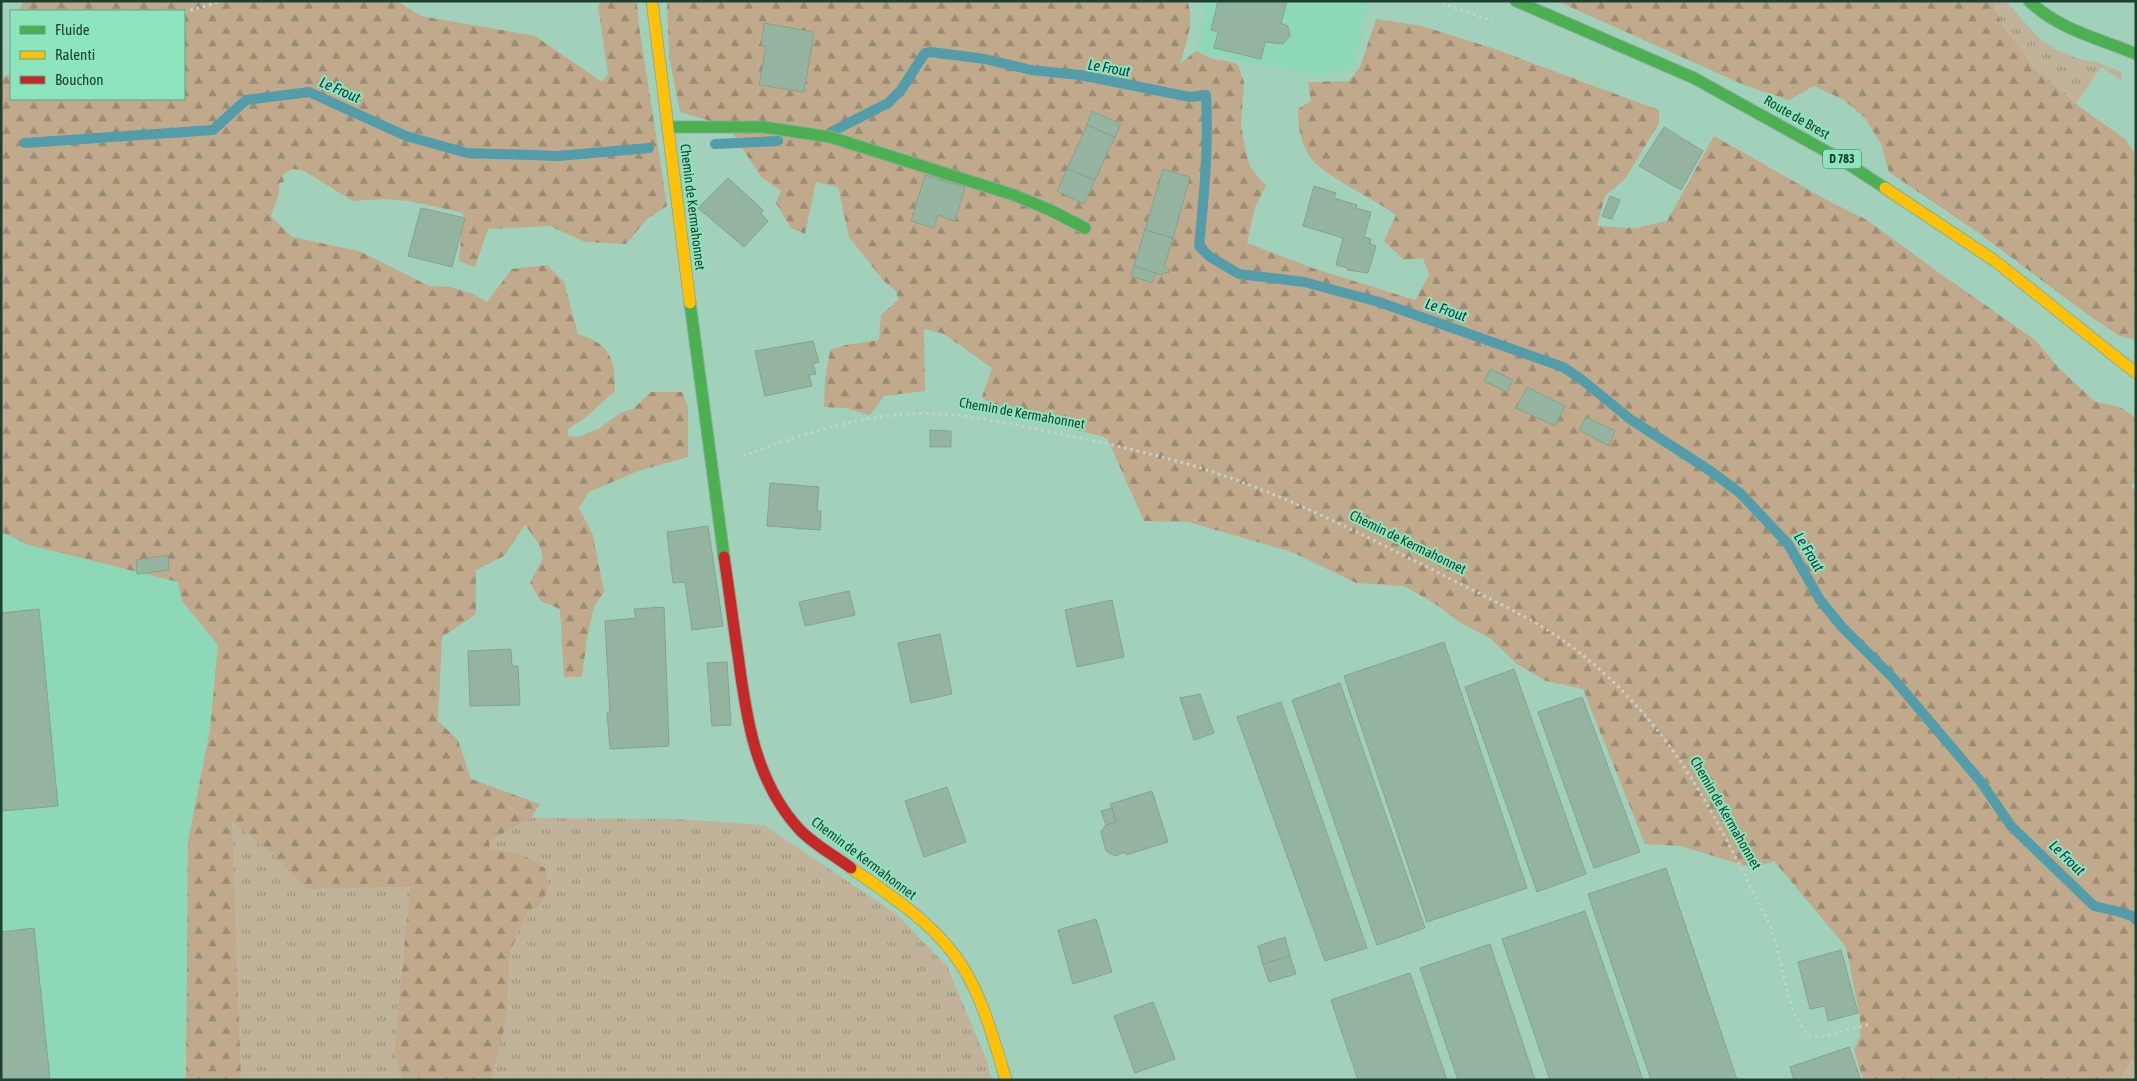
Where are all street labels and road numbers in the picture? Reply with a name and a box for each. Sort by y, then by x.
street label: Route de Brest [1761,92,1833,142]
street label: Chemin de Kermahonnet [677,143,709,271]
road number: D 783 [1823,150,1861,168]
street label: Chemin de Kermahonnet [958,394,1086,432]
street label: Chemin de Kermahonnet [1347,507,1469,577]
street label: Chemin de Kermahonnet [1687,754,1765,872]
street label: Chemin de Kermahonnet [808,813,920,903]

